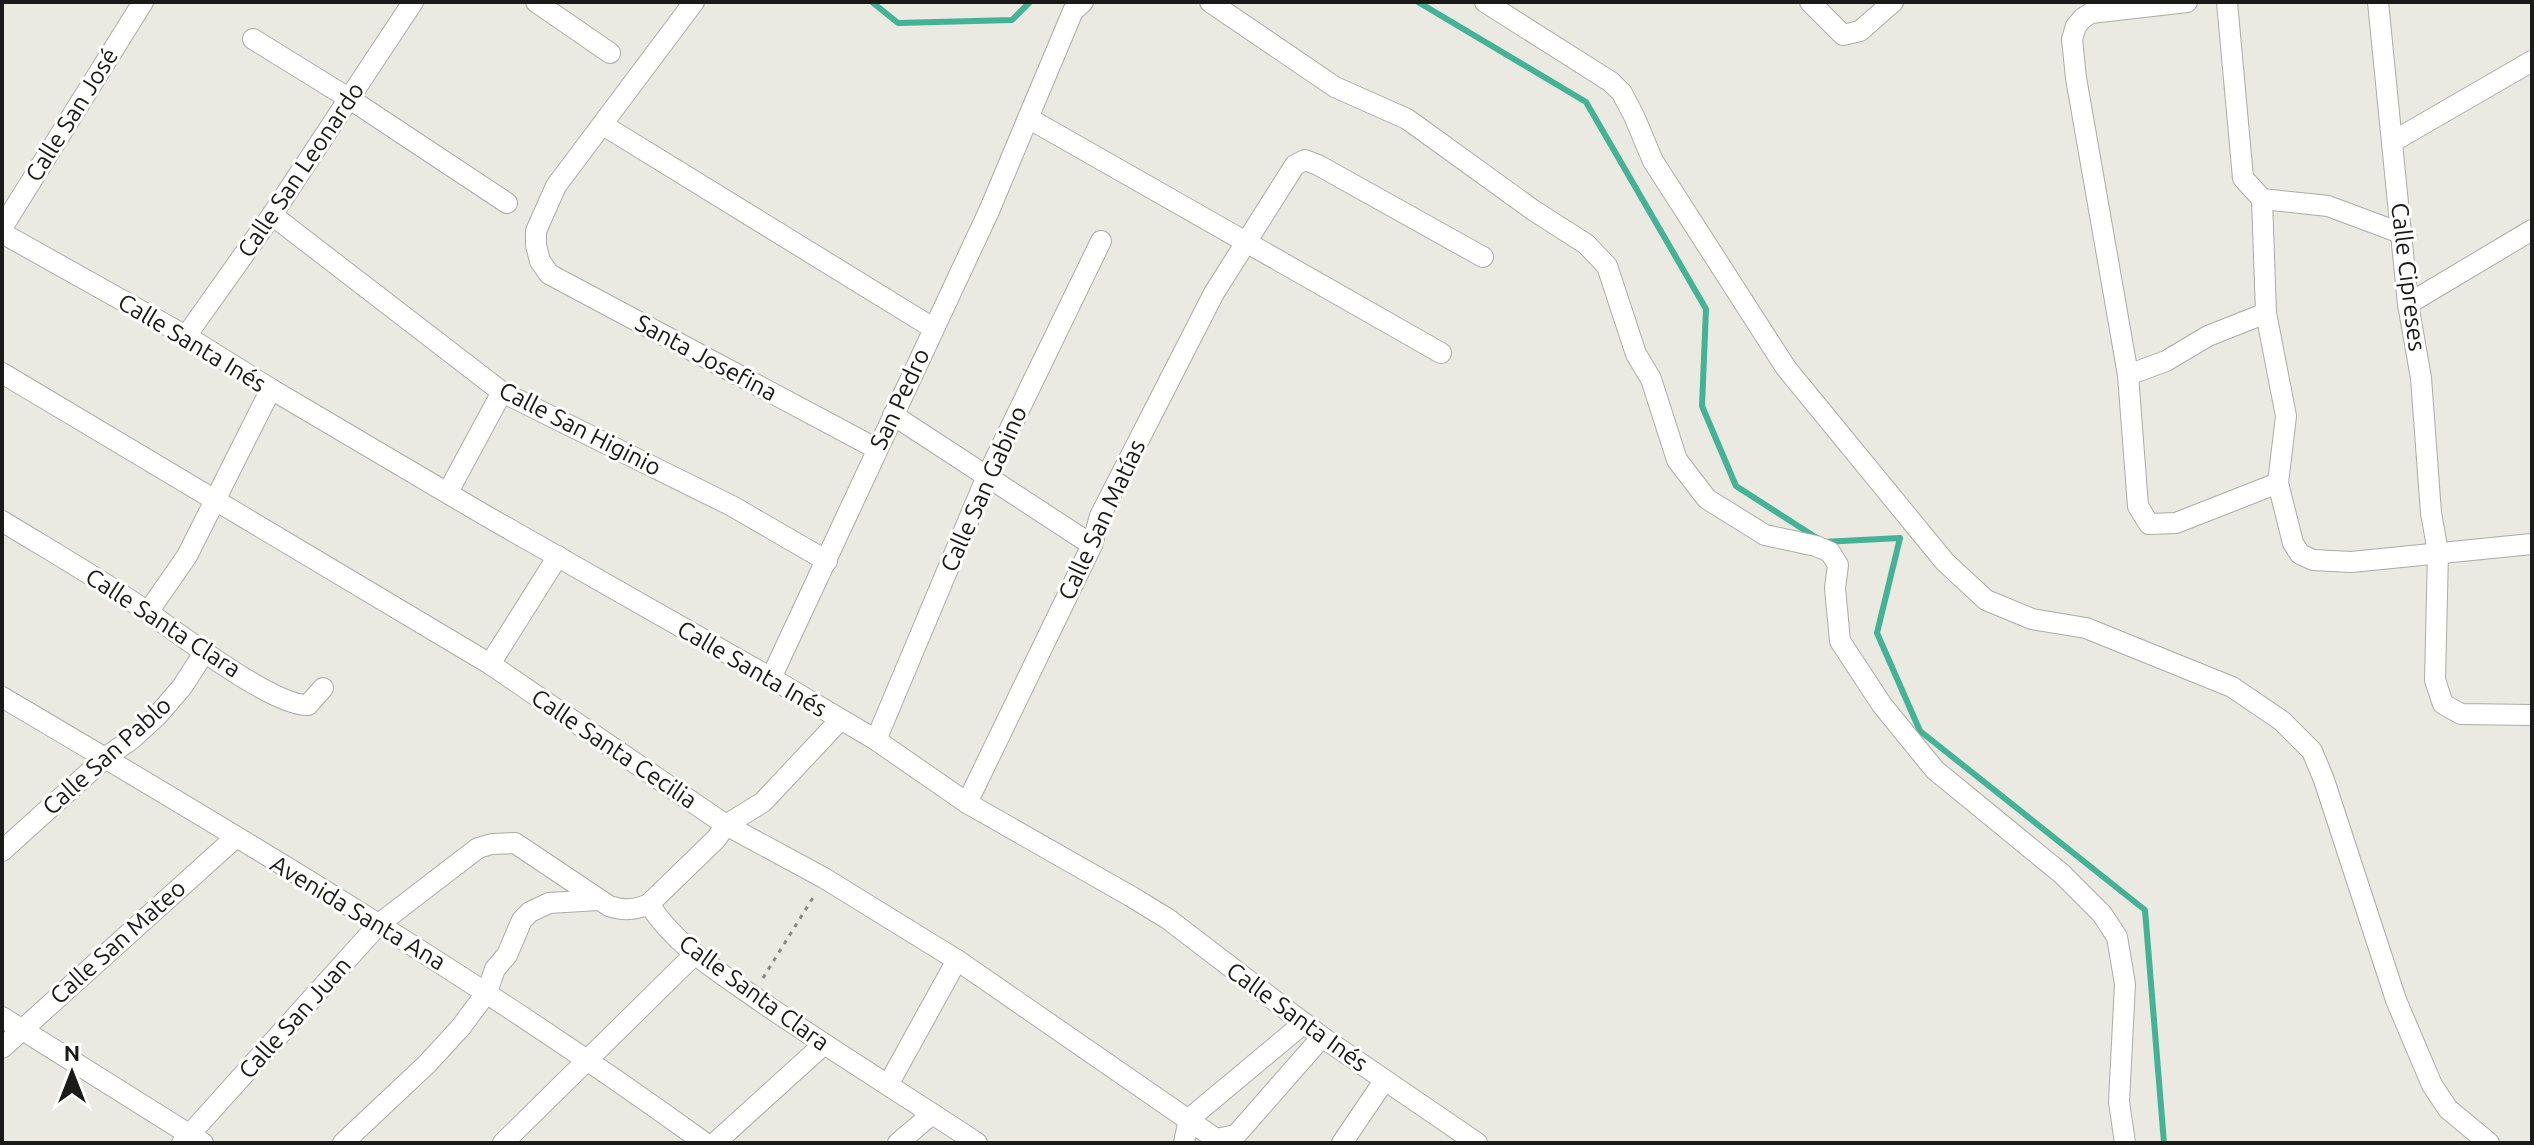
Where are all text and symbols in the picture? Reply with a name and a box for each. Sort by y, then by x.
street label: Calle San José [20,43,123,186]
street label: Calle San Leonardo [232,77,369,262]
street label: Calle Cipreses [2386,201,2431,353]
street label: Calle Santa Inés [113,288,271,397]
street label: Santa Josefina [631,309,782,406]
street label: San Pedro [864,344,935,454]
street label: Calle San Higinio [495,376,666,481]
street label: Calle San Gabino [935,402,1032,576]
street label: Calle San Matías [1053,435,1150,604]
street label: Calle Santa Clara [81,563,246,683]
street label: Calle Santa Inés [673,615,832,722]
street label: Calle Santa Cecilia [526,683,702,814]
street label: Calle San Pablo [37,691,176,820]
street label: Avenida Santa Ana [266,850,451,975]
street label: Calle San Mateo [45,874,191,1009]
street label: Calle Santa Clara [674,929,835,1056]
street label: Calle San Juan [233,951,356,1084]
street label: Calle Santa Inés [1221,956,1373,1077]
north arrow [32,1033,112,1113]
text: N [64,1040,80,1065]

